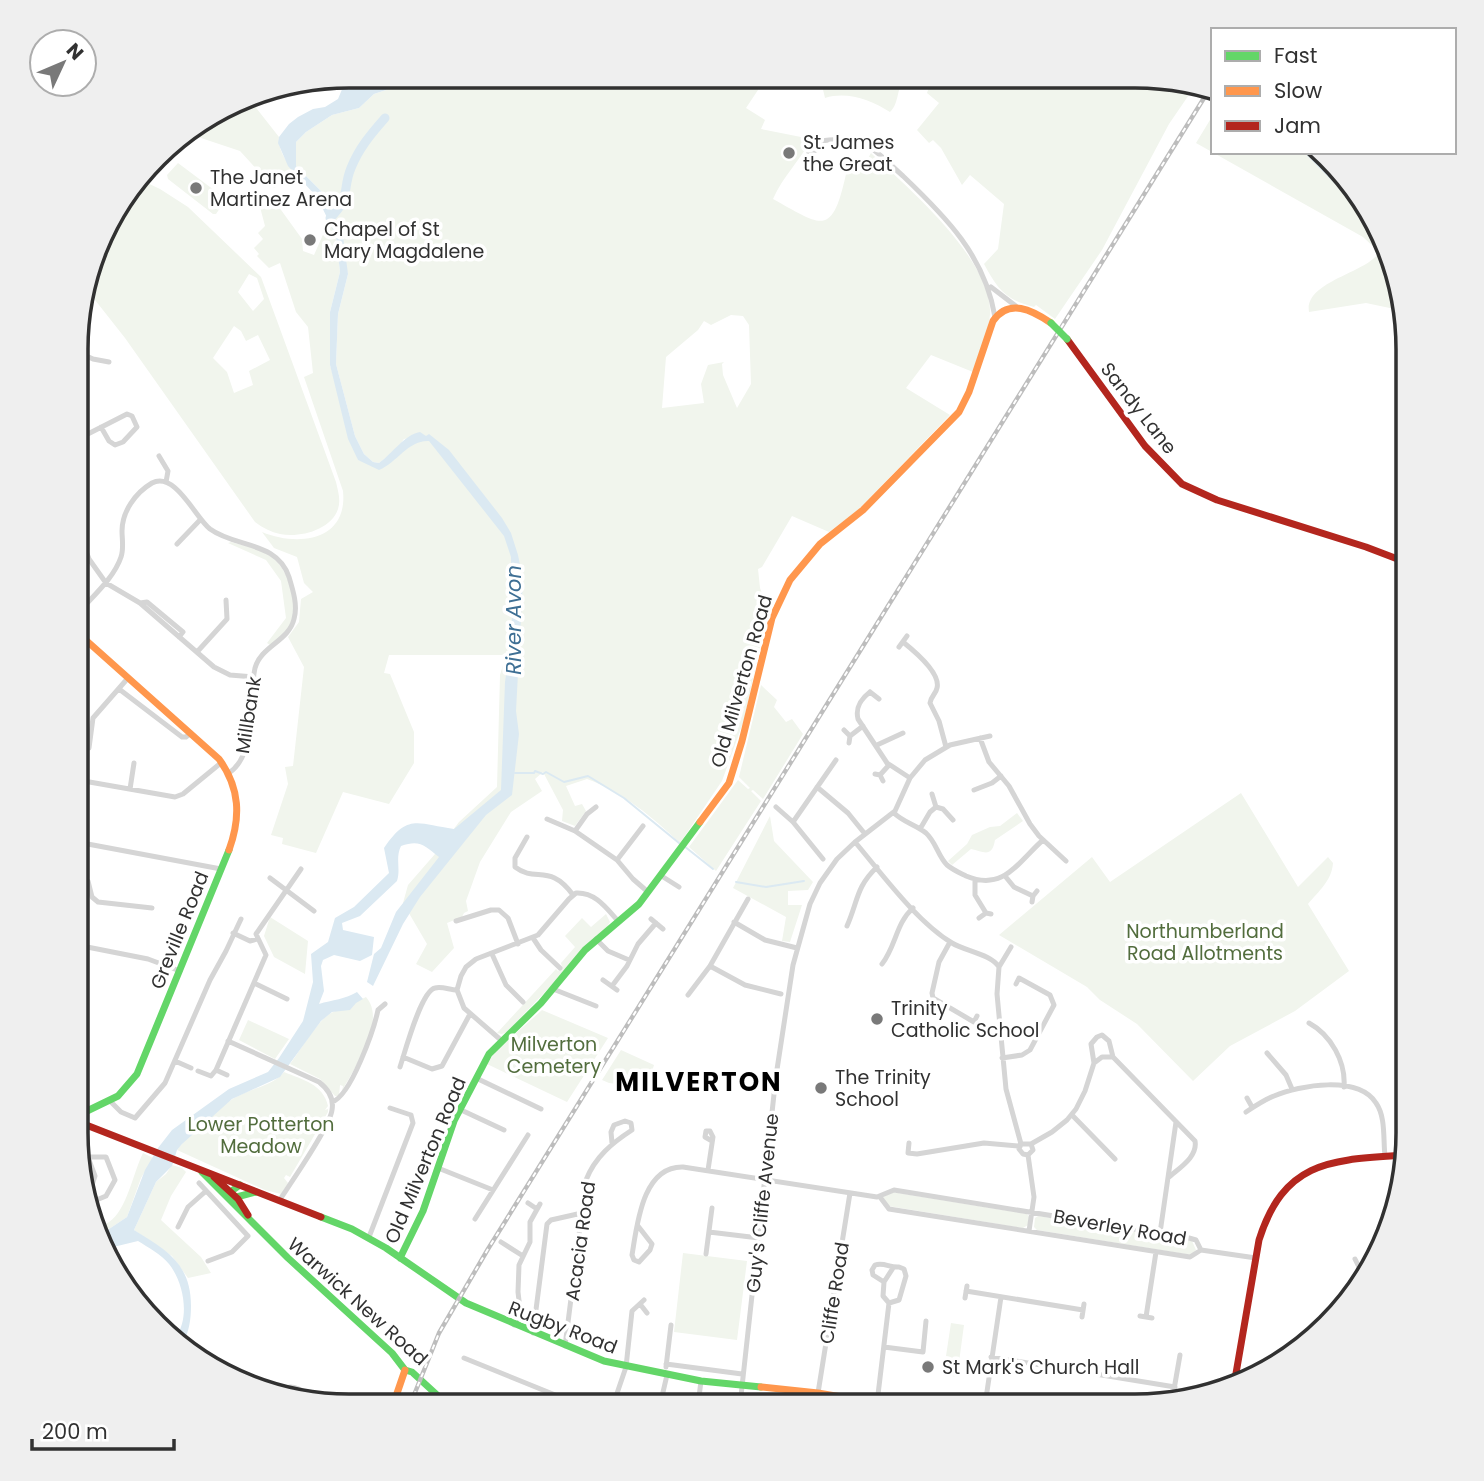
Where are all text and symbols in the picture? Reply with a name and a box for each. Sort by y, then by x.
north arrow [28,28,98,98]
legend [1211,28,1456,154]
text: N [60,37,90,66]
text: Fast [1274,41,1317,70]
text: Slow [1274,76,1322,105]
text: Jam [1274,111,1321,140]
place label: St. James the Great [803,129,894,178]
marker: St. James the Great [781,145,797,161]
place label: The Janet Martinez Arena [210,164,352,213]
marker: The Janet Martinez Arena [188,180,204,196]
place label: Chapel of St Mary Magdalene [324,216,484,265]
marker: Chapel of St Mary Magdalene [302,232,318,248]
street label: Sandy Lane [1094,357,1183,460]
water label: River Avon [499,565,528,675]
street label: Old Milverton Road [704,592,779,771]
street label: Millbank [229,674,268,756]
street label: Greville Road [144,867,215,993]
park label: Northumberland Road Allotments [1126,918,1284,967]
place label: Trinity Catholic School [891,995,1040,1044]
marker: Trinity Catholic School [869,1011,885,1027]
park label: Milverton Cemetery [507,1031,601,1080]
district label: MILVERTON [615,1064,783,1100]
place label: The Trinity School [835,1064,931,1113]
street label: Old Milverton Road [378,1073,473,1248]
marker: The Trinity School [813,1080,829,1096]
park label: Lower Potterton Meadow [188,1111,335,1160]
street label: Guy's Cliffe Avenue [740,1112,785,1294]
street label: Acacia Road [559,1179,602,1303]
street label: Beverley Road [1051,1203,1189,1252]
street label: Warwick New Road [282,1231,434,1372]
street label: Cliffe Road [813,1240,856,1346]
street label: Rugby Road [504,1294,621,1361]
place label: St Mark's Church Hall [942,1354,1139,1381]
marker: St Mark's Church Hall [920,1359,936,1375]
scale bar [32,1408,173,1452]
text: 200 m [42,1417,108,1446]

